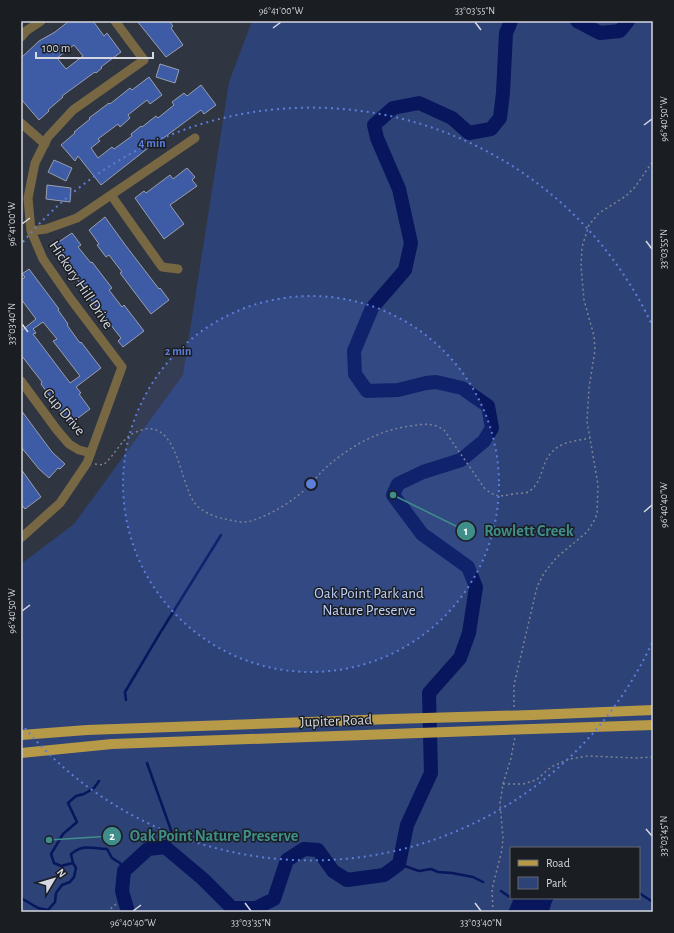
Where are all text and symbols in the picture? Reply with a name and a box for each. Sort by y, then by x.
text: 96°41'00"W [259,6,303,16]
text: 33°03'55"N [455,6,495,16]
scale bar [36,34,153,60]
text: 100 m [42,42,70,54]
text: 96°40'50"W [659,96,669,142]
text: 4 min [138,137,166,149]
text: 96°41'00"W [7,202,17,246]
text: 33°03'55"N [659,229,669,269]
street label: Hickory Hill Drive [46,238,116,332]
text: 33°03'40"N [7,303,17,345]
text: 2 min [165,345,191,357]
street label: Cup Drive [40,386,88,439]
centre of rings [304,477,318,491]
text: 96°40'40"W [659,482,669,528]
callout: Rowlett Creek [456,517,581,545]
text: Rowlett Creek [484,523,574,539]
text: 1 [464,525,468,537]
park label: Oak Point Park and Nature Preserve [314,586,424,618]
text: 96°40'50"W [7,588,17,634]
street label: Jupiter Road [300,712,372,730]
text: 33°03'45"N [659,816,669,856]
callout: Oak Point Nature Preserve [102,822,306,850]
text: Oak Point Nature Preserve [130,828,299,844]
text: 2 [109,830,115,842]
legend [510,847,640,899]
text: Road [546,857,570,869]
north arrow [34,859,74,899]
text: N [55,867,68,880]
text: Park [546,877,567,889]
text: 96°40'40"W [110,918,156,928]
text: 33°03'35"N [231,918,271,928]
text: 33°03'40"N [460,918,502,928]

